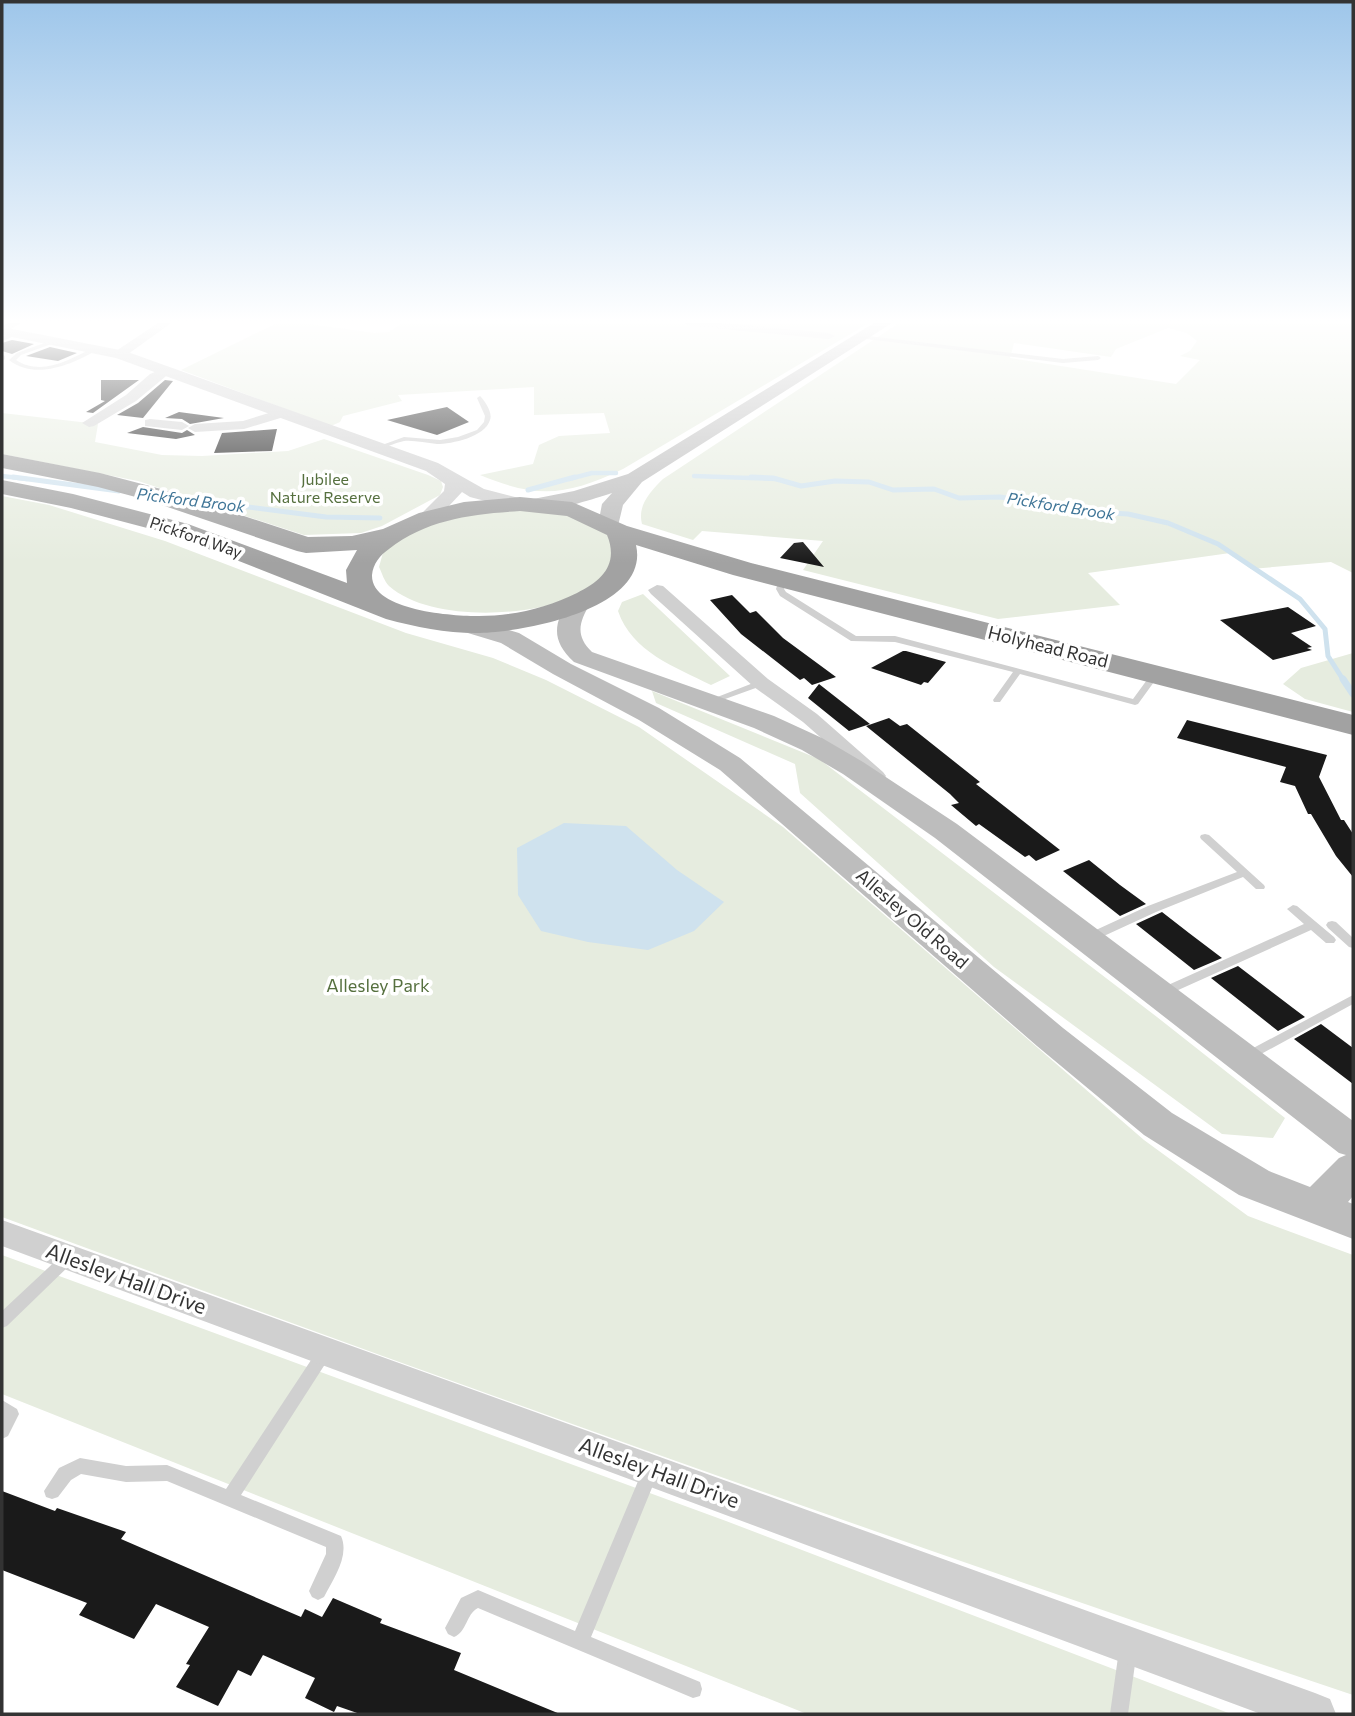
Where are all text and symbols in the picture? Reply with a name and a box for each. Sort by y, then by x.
park label: Jubilee Nature Reserve [270,469,380,506]
water label: Pickford Brook [136,483,247,516]
water label: Pickford Brook [1006,488,1117,523]
street label: Pickford Way [147,512,245,561]
street label: Holyhead Road [986,620,1111,672]
street label: Allesley Old Road [852,864,973,973]
park label: Allesley Park [326,974,430,996]
street label: Allesley Hall Drive [43,1237,210,1318]
street label: Allesley Hall Drive [576,1431,743,1512]

